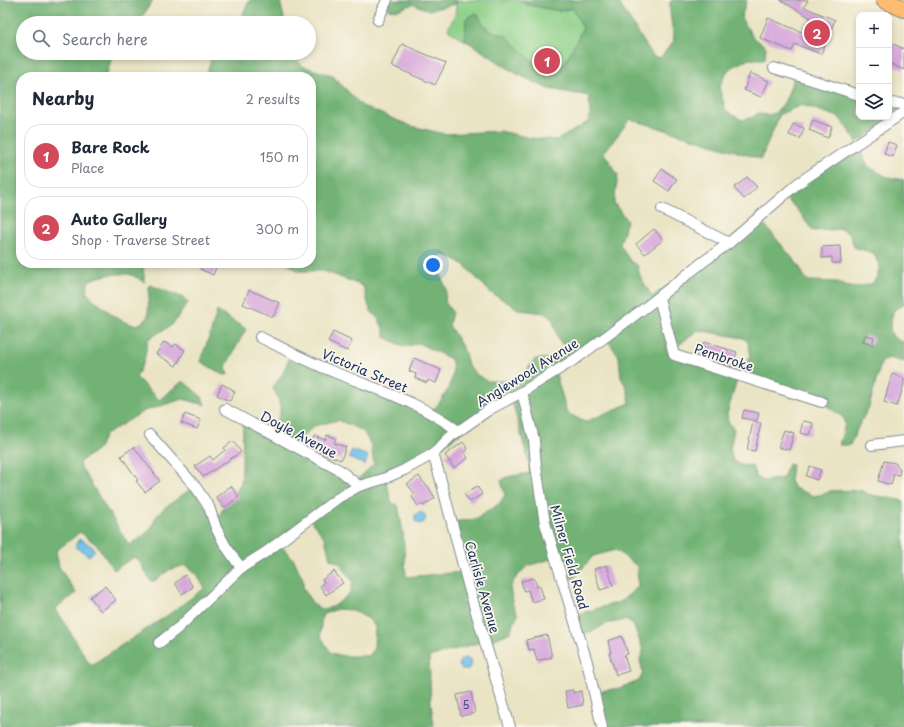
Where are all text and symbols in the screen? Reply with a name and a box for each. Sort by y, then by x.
map controls [856,12,892,120]
button: + [856,12,892,48]
search box [16,16,316,60]
pin: 2 [804,18,830,48]
icon: search [30,27,52,49]
text: Search here [62,27,148,50]
pin: 1 [534,46,560,76]
button: − [856,48,892,84]
button: layers [856,84,892,120]
text: Nearby [32,85,94,111]
text: 2 results [246,89,300,108]
text: Bare Rock [71,135,150,158]
text: 1 [43,147,49,166]
text: 150 m [260,147,299,166]
text: Place [71,158,104,177]
text: Auto Gallery [71,207,167,230]
text: 2 [41,219,51,238]
text: 300 m [255,219,299,238]
text: Shop · Traverse Street [71,230,210,249]
your location [423,255,443,275]
street label: Anglewood Avenue [472,333,582,411]
street label: Pembroke [692,338,756,376]
street label: Victoria Street [319,343,411,397]
street label: Doyle Avenue [257,406,341,462]
street label: Milner Field Road [546,502,594,612]
street label: Carlisle Avenue [461,539,505,635]
house number: 5 [462,696,470,713]

